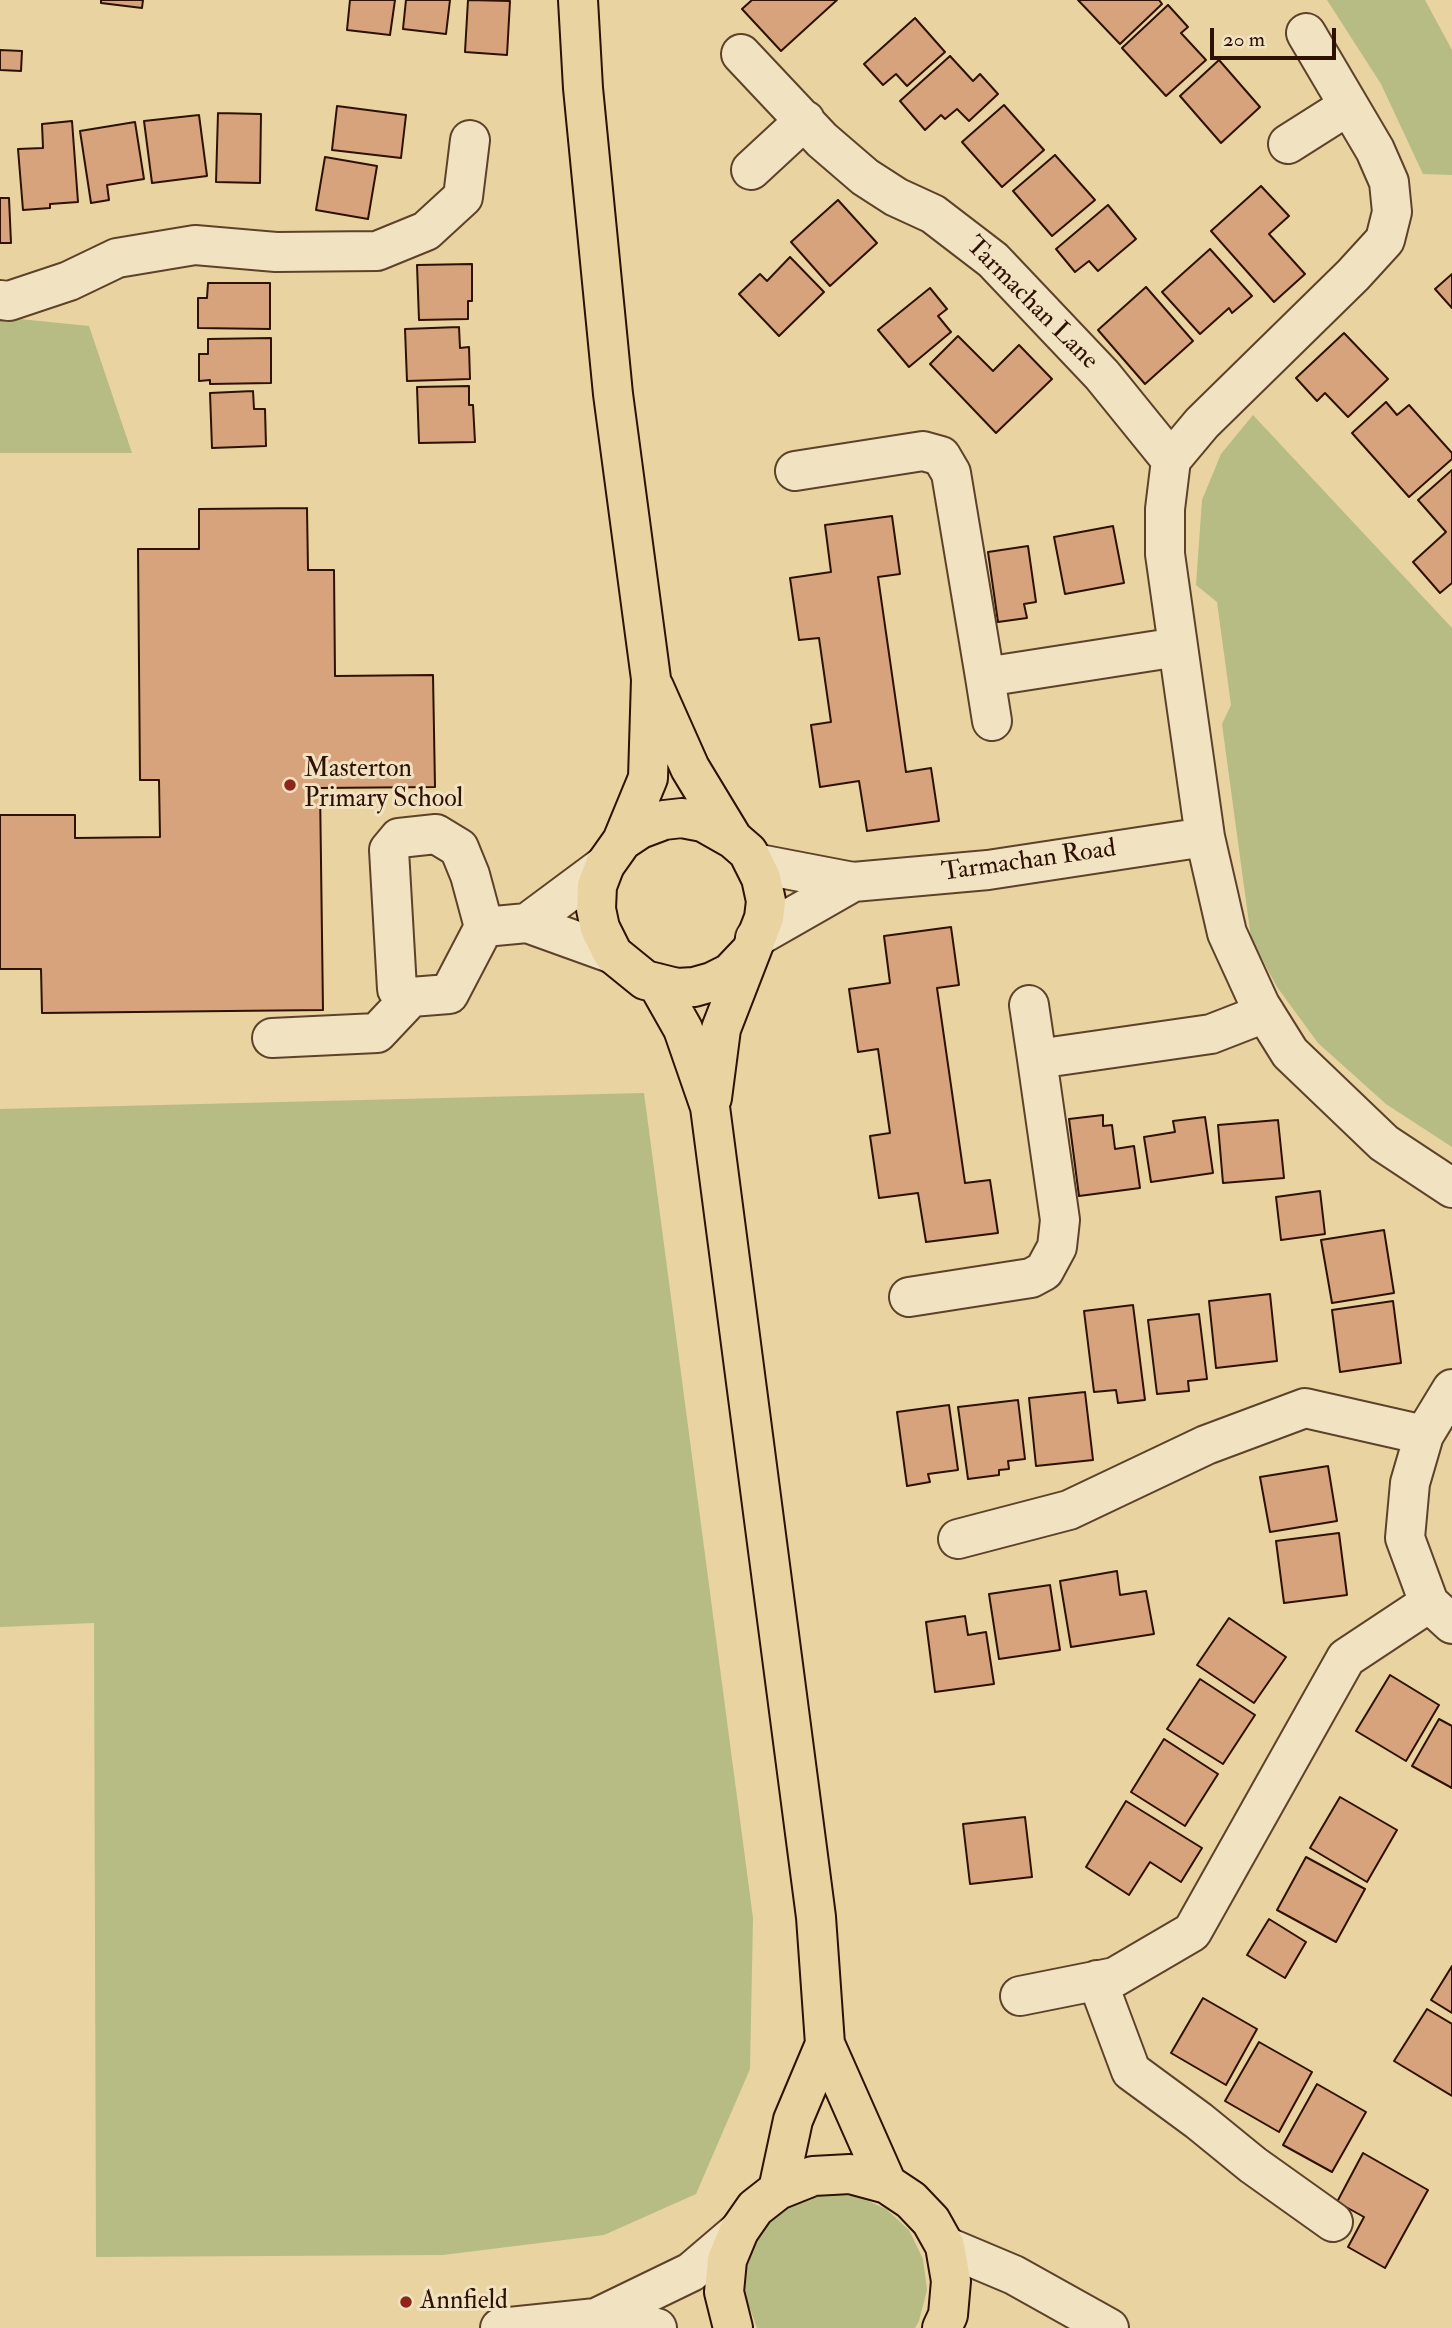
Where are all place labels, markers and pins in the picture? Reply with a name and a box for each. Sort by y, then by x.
place label: Masterton Primary School [304,754,463,816]
marker: Masterton Primary School [282,777,298,793]
place label: Annfield [420,2286,508,2318]
marker: Annfield [398,2294,414,2310]

